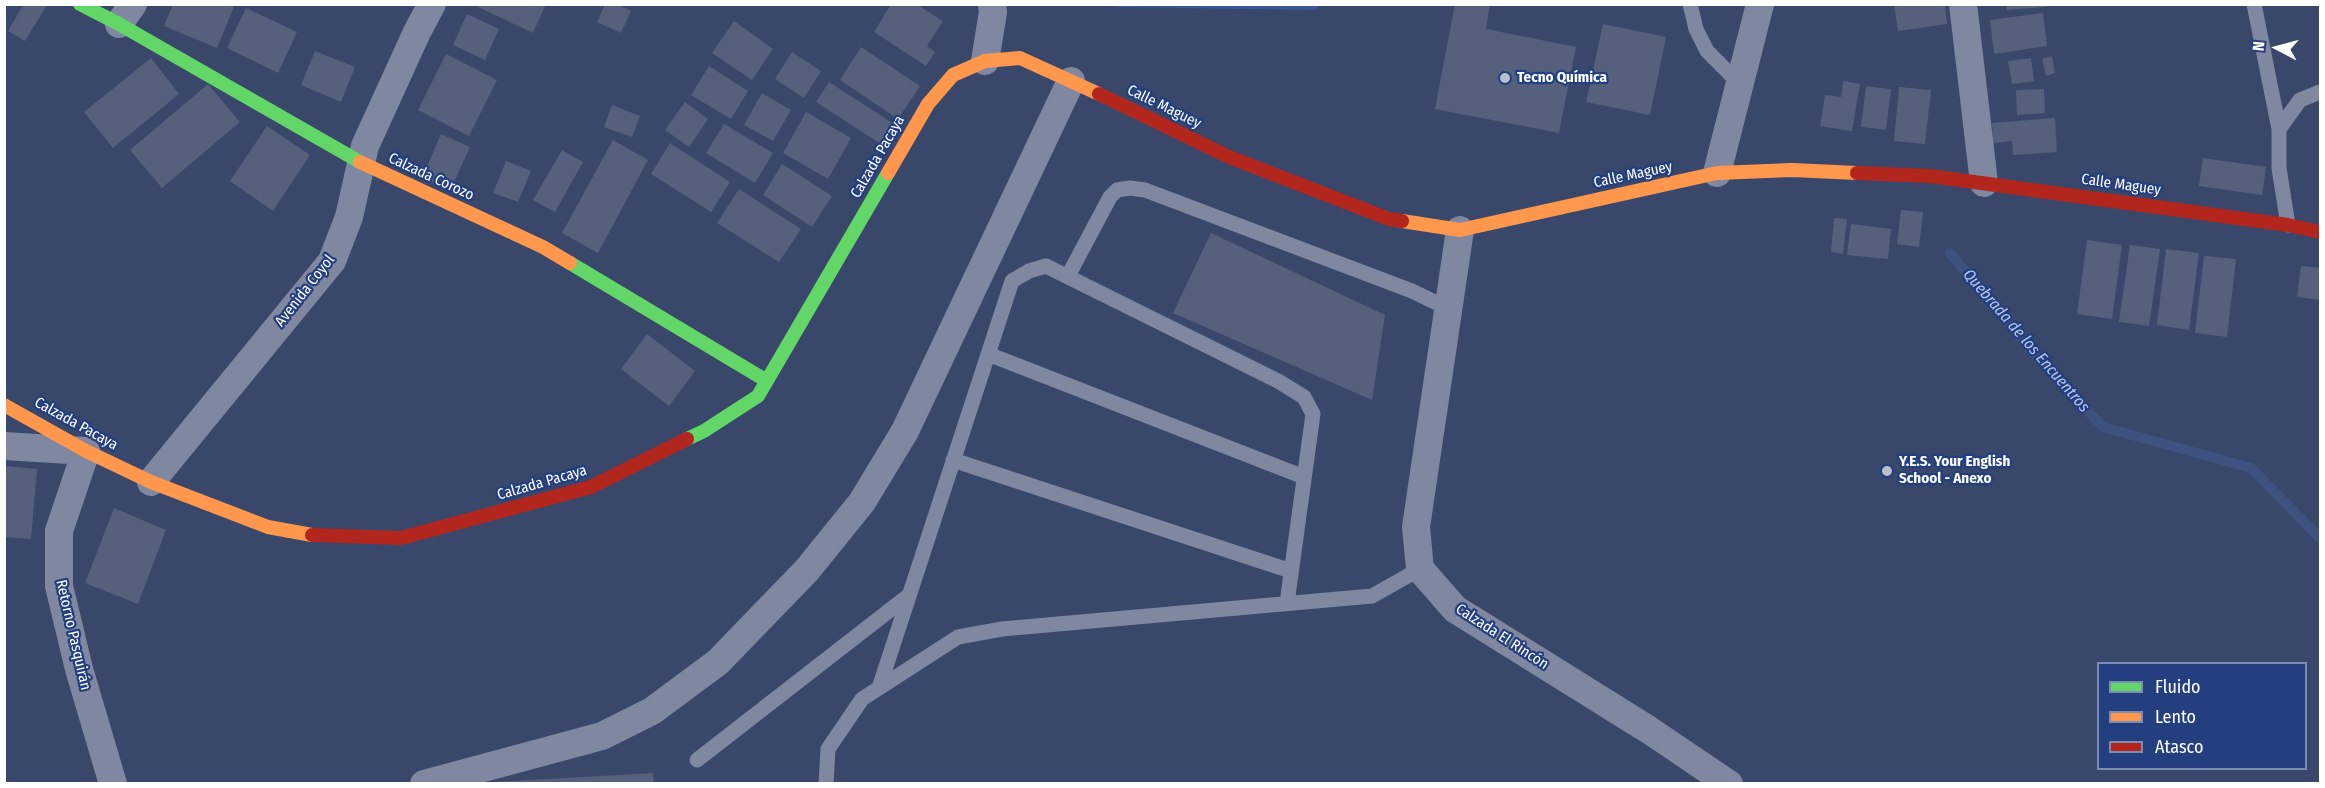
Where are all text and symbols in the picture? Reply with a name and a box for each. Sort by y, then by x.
north arrow [2247,18,2307,78]
text: N [2249,40,2269,52]
place label: Tecno Química [1517,69,1607,87]
marker: Tecno Química [1498,71,1512,85]
street label: Calle Maguey [1124,81,1204,133]
street label: Calzada Pacaya [847,112,909,202]
street label: Calzada Corozo [385,149,477,205]
street label: Calle Maguey [1592,158,1674,192]
street label: Calle Maguey [2080,171,2162,199]
street label: Avenida Coyol [271,252,339,330]
water label: Quebrada de los Encuentros [1959,266,2093,416]
street label: Calzada Pacaya [31,394,121,454]
place label: Y.E.S. Your English School - Anexo [1899,453,2010,488]
street label: Calzada Pacaya [495,462,589,504]
marker: Y.E.S. Your English School - Anexo [1880,464,1894,478]
street label: Retorno Pasquirán [52,578,94,692]
street label: Calzada El Rincón [1452,600,1552,674]
legend [2097,662,2307,770]
text: Fluido [2155,676,2201,698]
text: Lento [2155,706,2196,728]
text: Atasco [2155,736,2203,758]

